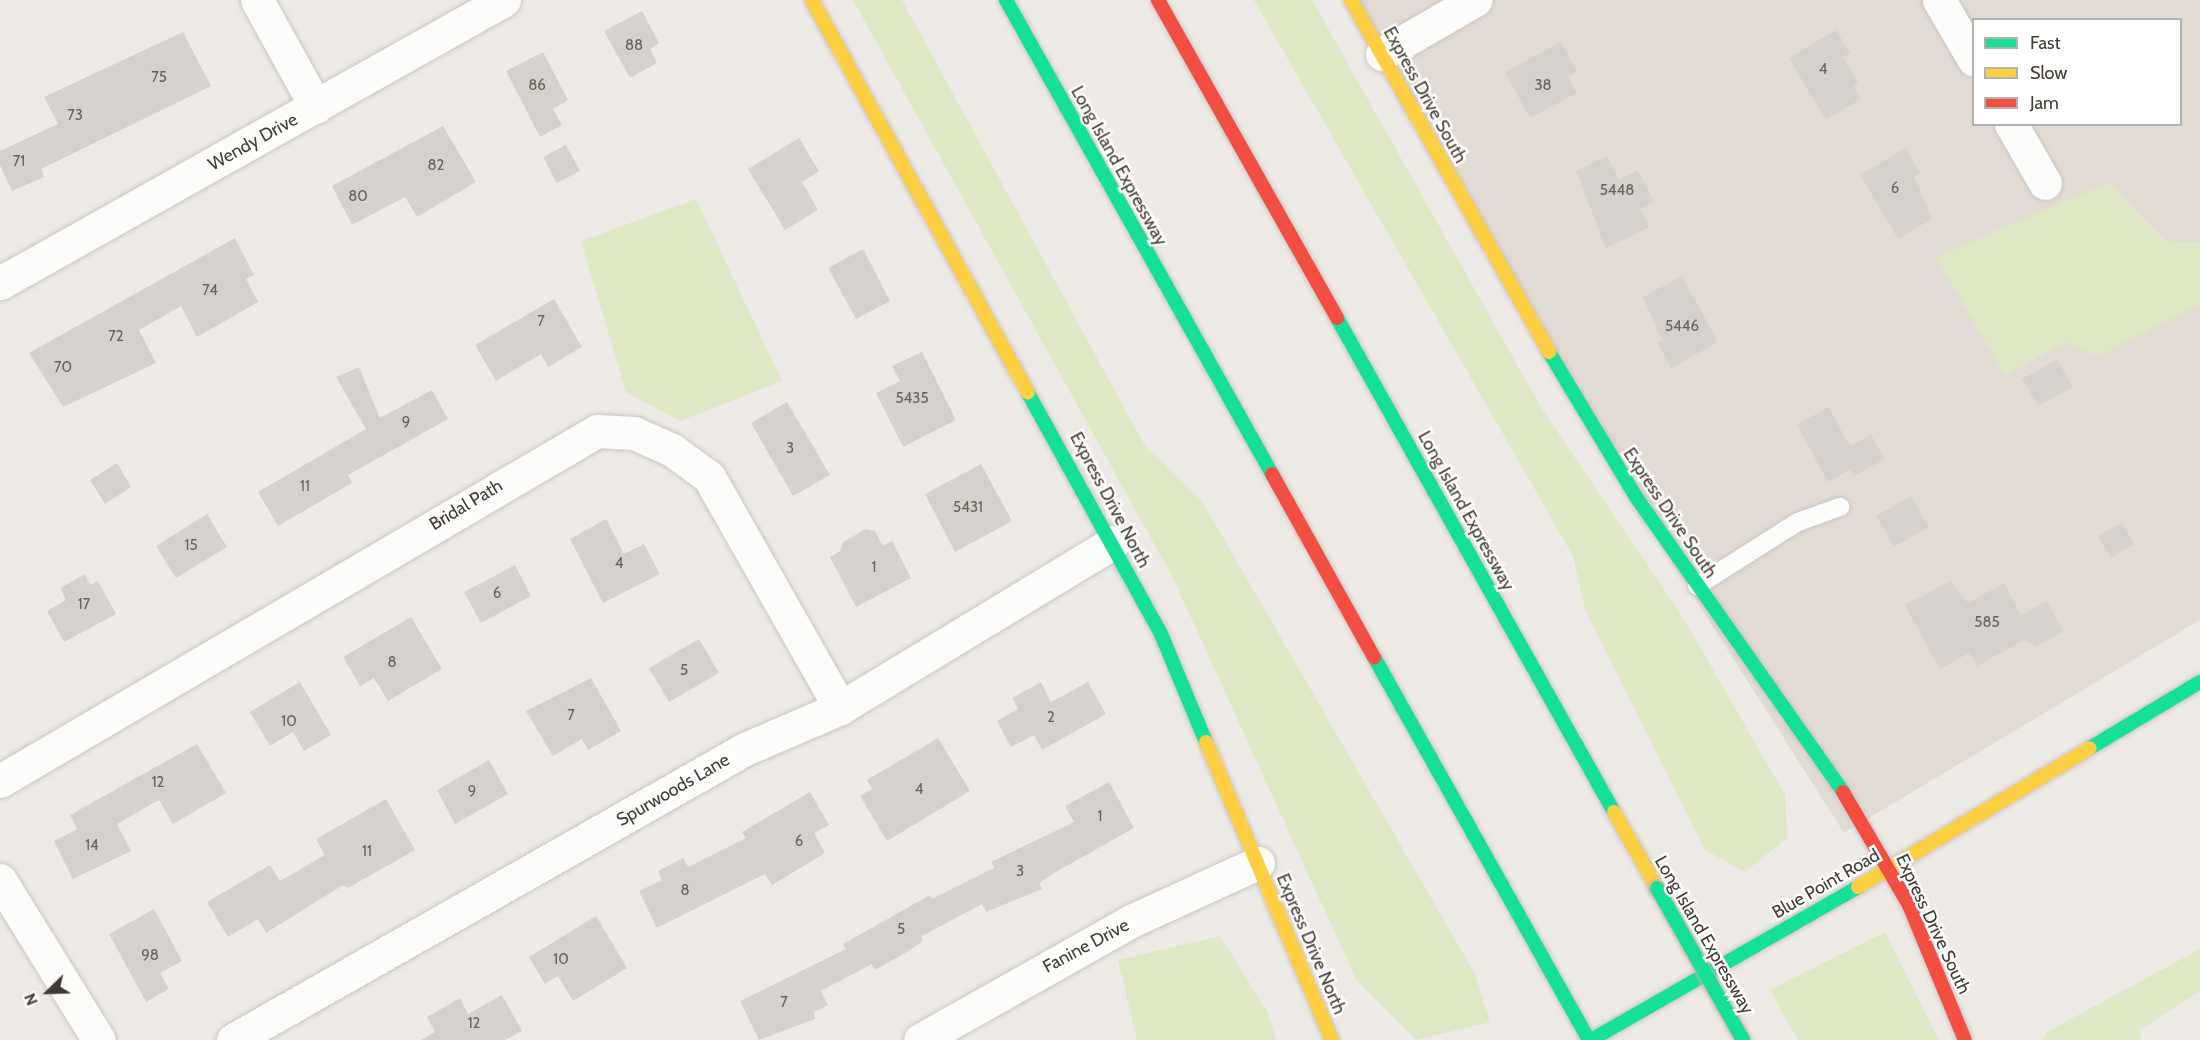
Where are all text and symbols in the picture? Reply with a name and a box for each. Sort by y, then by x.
legend [1972,18,2182,126]
street label: Express Drive South [1379,23,1471,167]
text: Fast [2030,32,2061,54]
house number: 88 [625,37,643,55]
house number: 4 [1819,61,1827,79]
text: Slow [2030,62,2067,84]
house number: 75 [151,69,167,87]
house number: 86 [528,77,546,95]
house number: 38 [1534,77,1552,95]
street label: Long Island Expressway [1066,82,1172,250]
text: Jam [2030,92,2059,114]
house number: 73 [67,107,83,125]
street label: Wendy Drive [204,109,302,175]
house number: 71 [13,153,25,171]
house number: 82 [428,157,444,175]
house number: 6 [1891,180,1899,198]
house number: 5448 [1600,182,1634,200]
house number: 80 [348,188,368,206]
house number: 74 [202,282,218,300]
house number: 7 [537,313,545,331]
house number: 5446 [1665,318,1699,336]
house number: 72 [108,328,124,346]
house number: 70 [54,359,72,377]
house number: 5435 [895,390,929,408]
house number: 9 [402,414,410,432]
street label: Long Island Expressway [1413,427,1519,595]
street label: Express Drive North [1065,429,1155,571]
house number: 3 [786,440,794,458]
street label: Express Drive South [1618,444,1722,582]
street label: Bridal Path [426,475,506,535]
house number: 11 [300,478,310,496]
house number: 5431 [953,499,983,517]
house number: 15 [184,537,198,555]
house number: 4 [615,555,623,573]
house number: 1 [872,559,876,577]
house number: 6 [493,585,501,603]
house number: 17 [78,596,90,614]
house number: 585 [1974,614,2000,632]
house number: 8 [387,654,397,672]
house number: 5 [680,662,688,680]
house number: 7 [567,707,575,725]
house number: 2 [1047,709,1055,727]
house number: 10 [281,713,297,731]
street label: Spurwoods Lane [613,749,733,831]
house number: 12 [152,774,164,792]
house number: 4 [915,781,923,799]
house number: 9 [468,783,476,801]
house number: 1 [1098,808,1102,826]
house number: 6 [795,833,803,851]
house number: 14 [85,837,99,855]
house number: 11 [362,843,372,861]
street label: Blue Point Road [1768,845,1884,923]
street label: Express Drive South [1891,850,1975,998]
street label: Long Island Expressway [1650,852,1758,1018]
house number: 3 [1016,863,1024,881]
street label: Express Drive North [1272,871,1350,1017]
house number: 8 [680,882,690,900]
street label: Fanine Drive [1039,914,1133,978]
house number: 5 [897,921,905,939]
house number: 98 [141,947,159,965]
house number: 10 [553,951,569,969]
north arrow [18,962,78,1022]
text: N [20,990,42,1008]
house number: 7 [780,994,788,1012]
house number: 12 [468,1015,480,1033]

